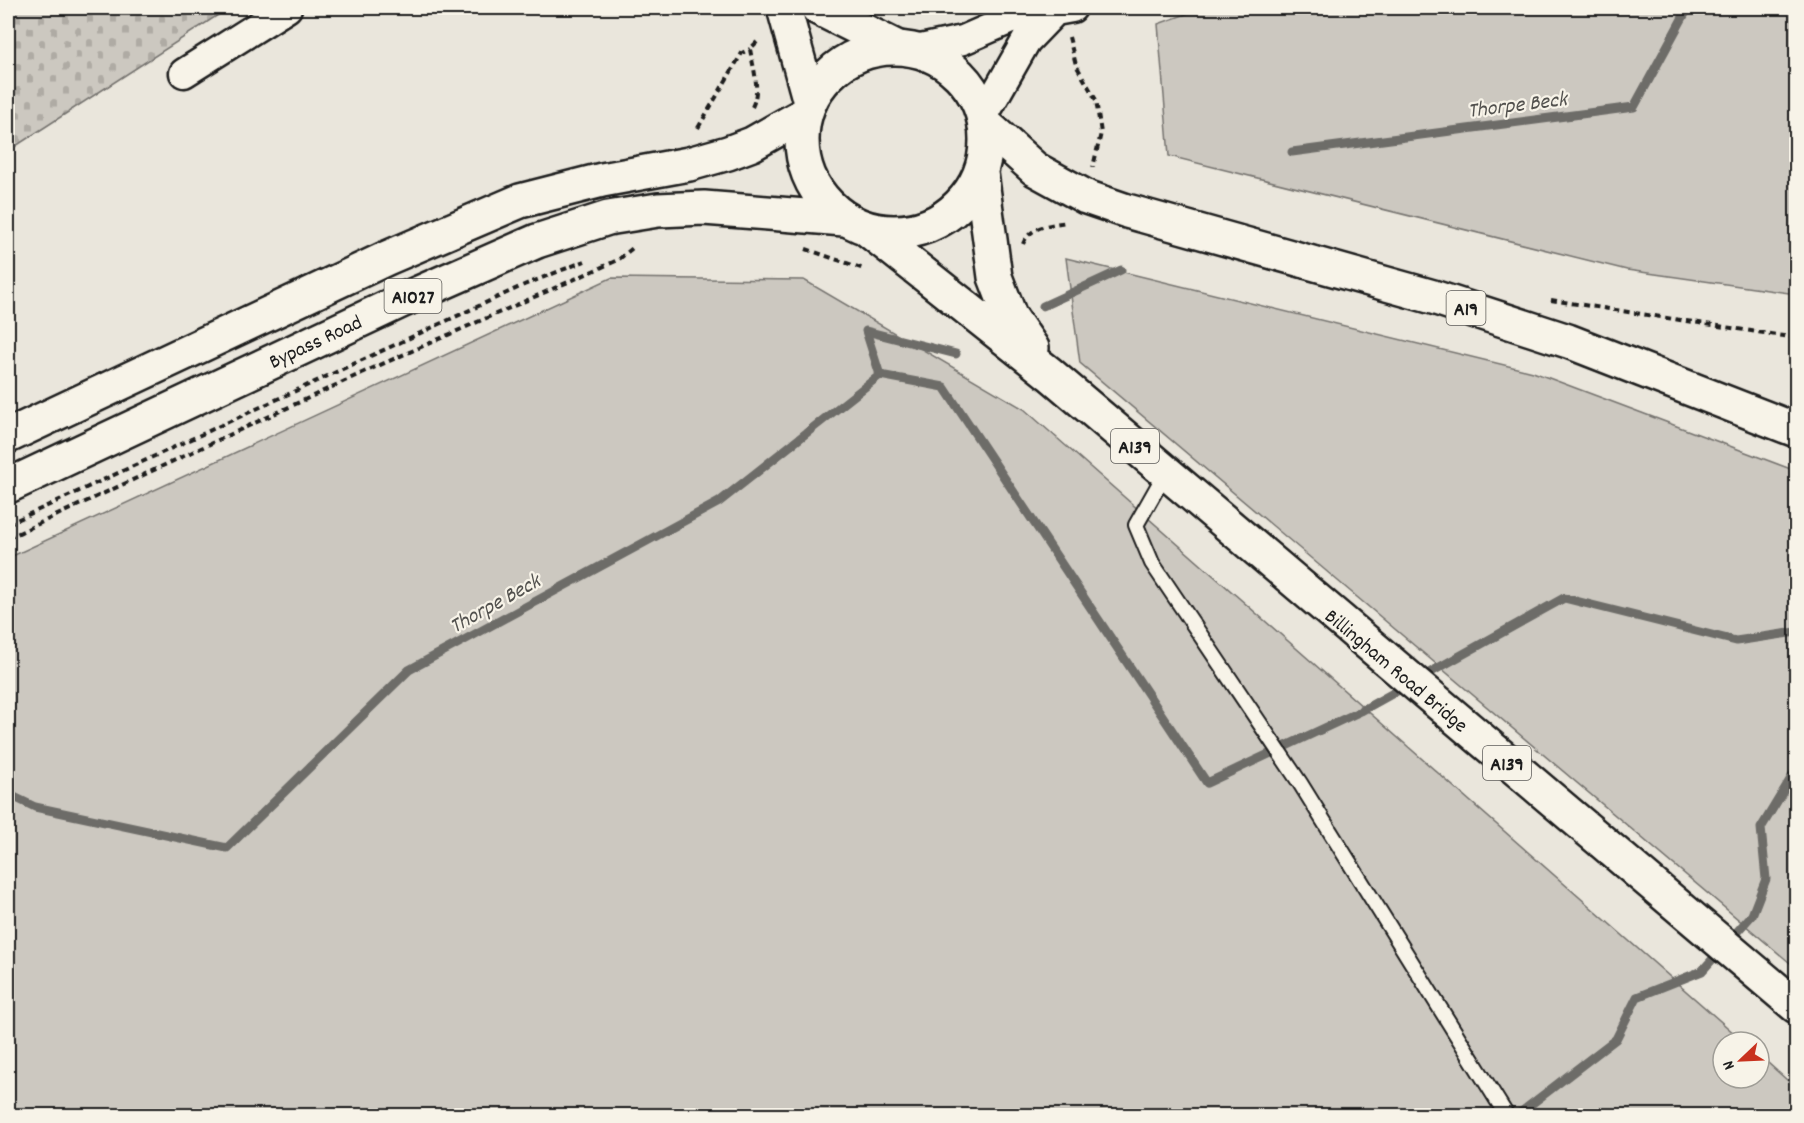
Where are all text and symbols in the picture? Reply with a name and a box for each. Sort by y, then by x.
water label: Thorpe Beck [1466,85,1571,128]
road number: A1027 [384,279,442,313]
road number: A19 [1446,291,1486,325]
street label: Bypass Road [265,309,368,378]
road number: A139 [1111,429,1159,463]
water label: Thorpe Beck [445,566,549,643]
street label: Billingham Road Bridge [1317,603,1473,741]
road number: A139 [1483,746,1531,780]
north arrow [1711,1030,1771,1090]
text: N [1717,1057,1742,1073]

